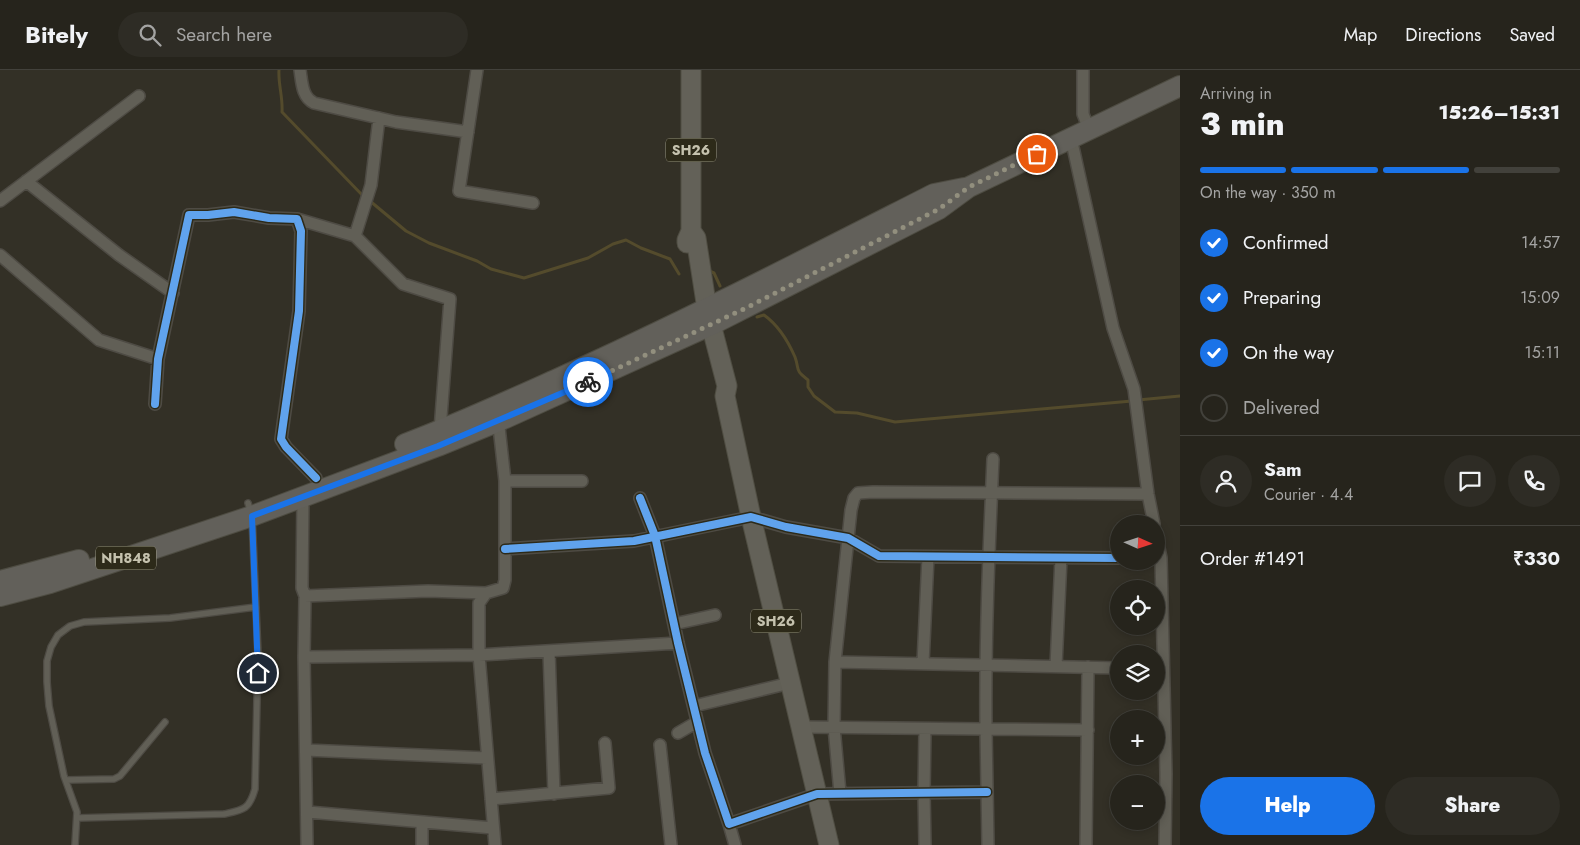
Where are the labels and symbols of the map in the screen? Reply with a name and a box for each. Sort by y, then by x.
pin [1016,133,1058,175]
road number: SH26 [666,138,716,162]
courier [563,357,613,407]
north arrow [1110,515,1165,570]
road number: NH848 [96,546,156,569]
road number: SH26 [751,610,801,632]
pin [237,652,279,694]

